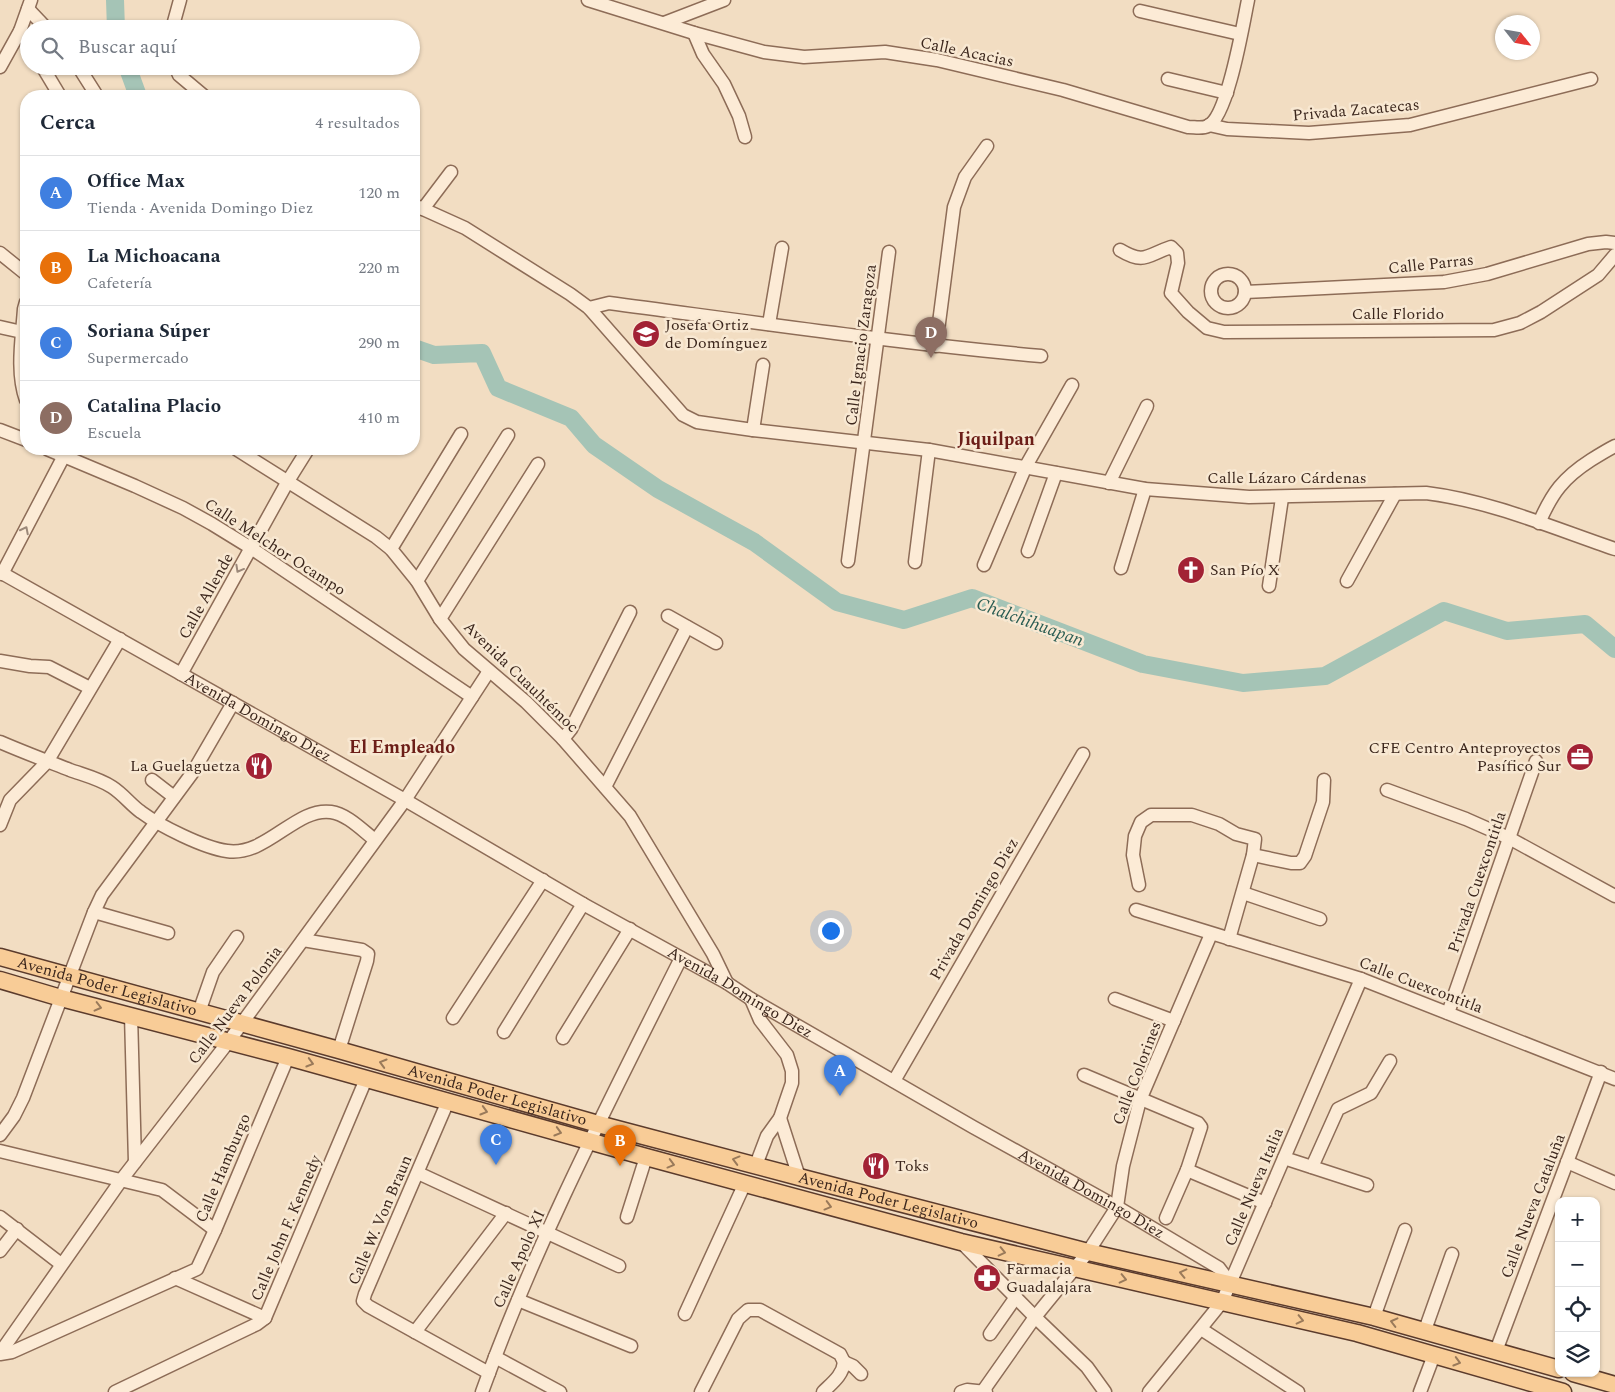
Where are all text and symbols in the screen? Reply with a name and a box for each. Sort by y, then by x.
north arrow [1495,15,1540,60]
search box [20,20,420,75]
street label: Calle Acacias [918,30,1016,74]
text: Buscar aquí [78,33,177,62]
icon: search [38,34,66,62]
street label: Privada Zacatecas [1292,93,1420,127]
text: Cerca [40,107,95,139]
text: 4 resultados [315,111,400,135]
text: Office Max [87,167,185,196]
text: A [50,181,62,205]
text: 120 m [358,181,400,205]
text: Tienda · Avenida Domingo Diez [87,196,313,220]
text: La Michoacana [87,242,221,271]
street label: Calle Parras [1387,248,1475,280]
text: B [50,256,62,280]
text: 220 m [358,256,400,280]
street label: Calle Ignacio Zaragoza [839,263,883,427]
text: Cafetería [87,271,152,295]
street label: Calle Florido [1352,302,1444,326]
place label: Josefa Ortiz de Domínguez [665,313,768,355]
text: Soriana Súper [87,317,210,346]
pin: D [915,317,947,358]
school or university icon: Josefa Ortiz de Domínguez [631,319,661,349]
text: C [50,331,62,355]
text: 290 m [358,331,400,355]
text: Supermercado [87,346,189,370]
text: Catalina Placio [87,392,221,421]
text: D [50,406,62,430]
text: 410 m [358,406,400,430]
text: Escuela [87,421,141,445]
district label: Jiquilpan [957,426,1035,453]
street label: Calle Lázaro Cárdenas [1207,466,1367,490]
street label: Calle Melchor Ocampo [200,492,350,602]
one-way arrow [19,527,29,536]
street label: Calle Allende [172,548,240,644]
church icon: San Pío X [1176,555,1206,585]
place label: San Pío X [1210,558,1280,582]
one-way arrow [236,564,246,573]
water label: Chalchihuapan [973,590,1088,654]
street label: Avenida Cuauhtémoc [458,616,584,738]
street label: Avenida Domingo Diez [180,666,336,768]
district label: El Empleado [349,734,455,761]
place label: CFE Centro Anteproyectos Pasífico Sur [1369,736,1561,778]
office icon: CFE Centro Anteproyectos Pasífico Sur [1565,742,1595,772]
restaurant icon: La Guelaguetza [244,751,274,781]
place label: La Guelaguetza [130,754,240,778]
street label: Privada Cuexcontitla [1442,808,1513,956]
street label: Privada Domingo Diez [923,833,1025,985]
your location [818,918,844,944]
street label: Calle Nueva Polonia [182,940,288,1070]
street label: Avenida Domingo Diez [663,940,817,1044]
street label: Avenida Poder Legislativo [14,950,200,1023]
street label: Calle Cuexcontitla [1356,950,1487,1020]
one-way arrow [93,1001,102,1012]
street label: Calle Colorines [1106,1018,1168,1128]
pin: A [824,1055,856,1096]
one-way arrow [305,1058,314,1068]
one-way arrow [380,1058,388,1068]
street label: Avenida Poder Legislativo [405,1058,590,1132]
one-way arrow [479,1105,488,1116]
street label: Calle Hamburgo [189,1110,257,1226]
pin: C [480,1124,512,1165]
street label: Calle Nueva Italia [1218,1124,1290,1250]
pin: B [604,1125,636,1166]
one-way arrow [553,1126,562,1137]
street label: Calle Nueva Cataluña [1494,1130,1572,1282]
street label: Avenida Domingo Diez [1014,1142,1169,1245]
street label: Calle John F. Kennedy [244,1150,328,1305]
street label: Calle W. Von Braun [342,1151,418,1289]
restaurant icon: Toks [861,1151,891,1181]
place label: Toks [895,1154,929,1178]
one-way arrow [731,1155,740,1166]
one-way arrow [667,1158,676,1169]
street label: Avenida Poder Legislativo [795,1165,981,1235]
map controls [1555,1197,1600,1377]
button: + [1555,1197,1600,1242]
one-way arrow [824,1200,832,1210]
street label: Calle Apolo XI [487,1206,551,1312]
button: − [1555,1242,1600,1287]
one-way arrow [998,1246,1007,1256]
place label: Farmacia Guadalajara [1006,1257,1092,1299]
pharmacy icon: Farmacia Guadalajara [972,1263,1002,1293]
one-way arrow [1179,1268,1188,1279]
one-way arrow [1119,1273,1128,1284]
button: locate [1555,1287,1600,1332]
one-way arrow [1296,1314,1305,1325]
one-way arrow [1390,1317,1398,1328]
button: layers [1555,1332,1600,1377]
one-way arrow [1453,1356,1461,1366]

